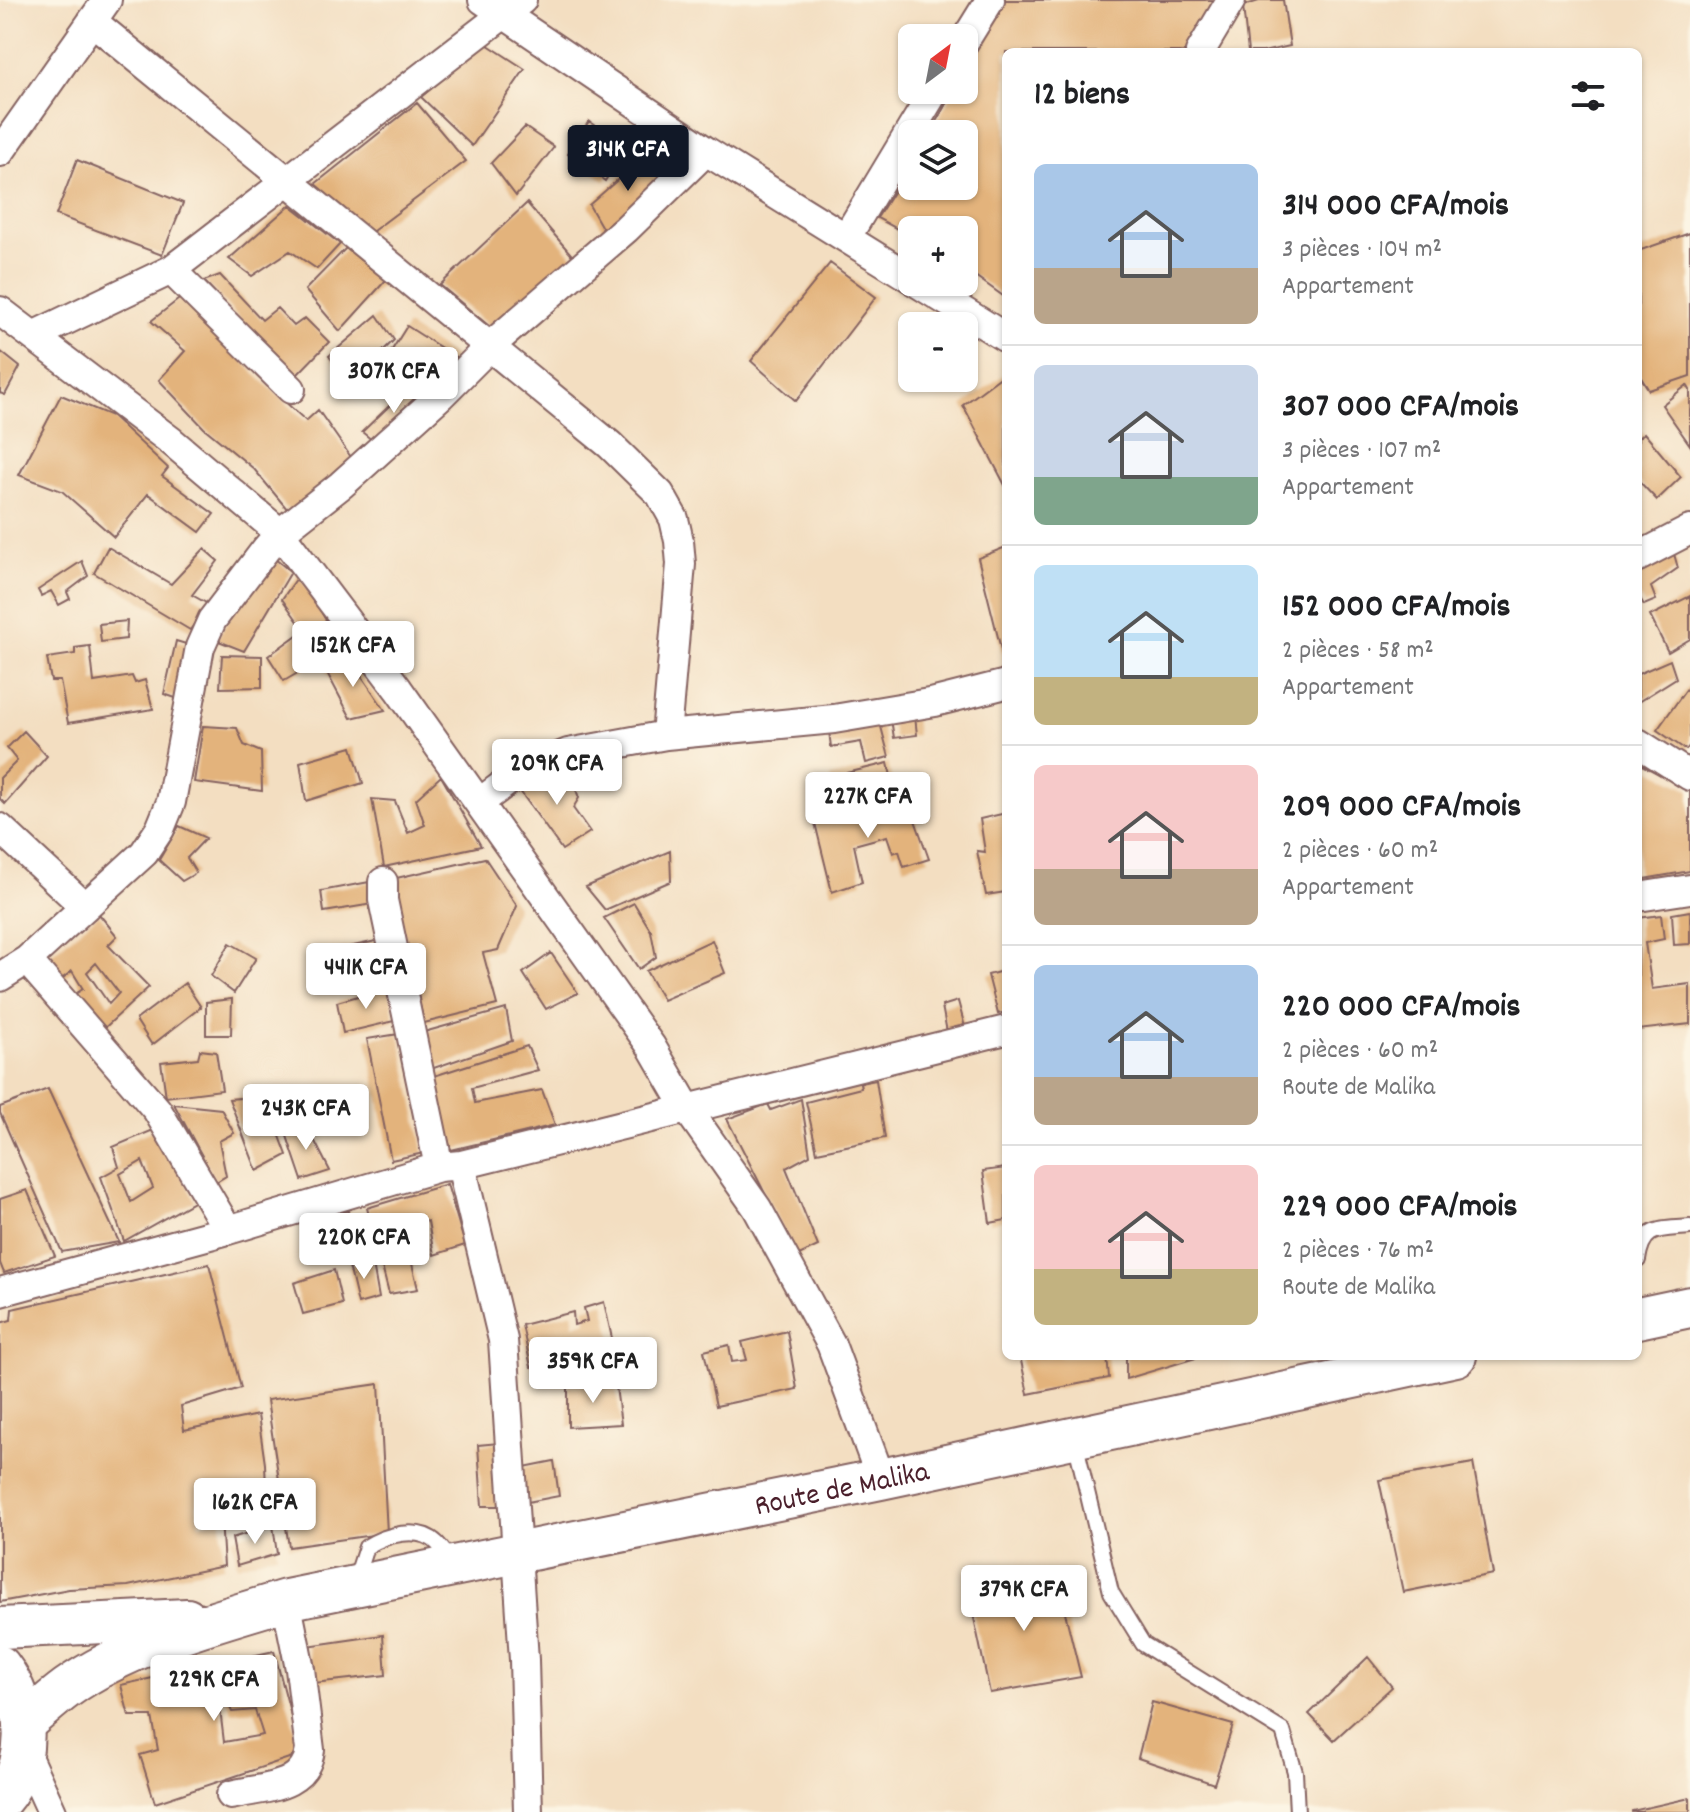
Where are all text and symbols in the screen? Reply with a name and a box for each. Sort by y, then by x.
north arrow [898,24,978,104]
map controls [898,24,978,392]
text: 12 biens [1034,72,1130,121]
icon: filters [1566,74,1610,118]
button: layers [898,120,978,200]
pin: 314K CFA [545,125,711,193]
text: 314K CFA [586,132,670,169]
text: 314 000 CFA/mois [1282,183,1509,232]
icon: home [1098,196,1194,292]
button: + [898,216,978,296]
text: 3 pièces · 104 m² [1282,232,1442,269]
text: Appartement [1282,269,1414,306]
button: − [898,312,978,392]
pin: 307K CFA [311,347,477,415]
text: 307K CFA [348,354,440,391]
text: 307 000 CFA/mois [1282,384,1519,433]
icon: home [1098,397,1194,493]
text: 3 pièces · 107 m² [1282,433,1441,470]
text: Appartement [1282,470,1414,507]
text: 152 000 CFA/mois [1282,584,1510,633]
icon: home [1098,597,1194,693]
pin: 152K CFA [270,621,436,689]
text: 152K CFA [310,628,396,665]
text: 2 pièces · 58 m² [1282,633,1434,670]
text: Appartement [1282,670,1414,707]
pin: 209K CFA [474,739,640,807]
text: 209K CFA [510,746,604,783]
pin: 227K CFA [785,772,951,840]
text: 227K CFA [823,779,913,816]
text: 209 000 CFA/mois [1282,784,1521,833]
icon: home [1098,797,1194,893]
text: 2 pièces · 60 m² [1282,833,1438,870]
text: Appartement [1282,870,1414,907]
pin: 441K CFA [283,943,449,1011]
text: 441K CFA [324,950,408,987]
text: 220 000 CFA/mois [1282,984,1521,1033]
icon: home [1098,997,1194,1093]
text: 2 pièces · 60 m² [1282,1033,1438,1070]
text: Route de Malika [1282,1070,1435,1107]
pin: 243K CFA [223,1084,389,1152]
text: 243K CFA [261,1091,351,1128]
text: 229 000 CFA/mois [1282,1184,1518,1233]
icon: home [1098,1197,1194,1293]
pin: 220K CFA [281,1213,447,1281]
text: 220K CFA [317,1220,411,1257]
text: 2 pièces · 76 m² [1282,1233,1434,1270]
text: Route de Malika [1282,1270,1435,1307]
pin: 359K CFA [510,1337,676,1405]
text: 359K CFA [547,1344,639,1381]
street label: Route de Malika [751,1452,934,1530]
pin: 162K CFA [172,1478,338,1546]
text: 162K CFA [212,1485,298,1522]
pin: 379K CFA [941,1565,1107,1633]
text: 379K CFA [979,1572,1069,1609]
pin: 229K CFA [131,1655,297,1723]
text: 229K CFA [168,1662,260,1699]

